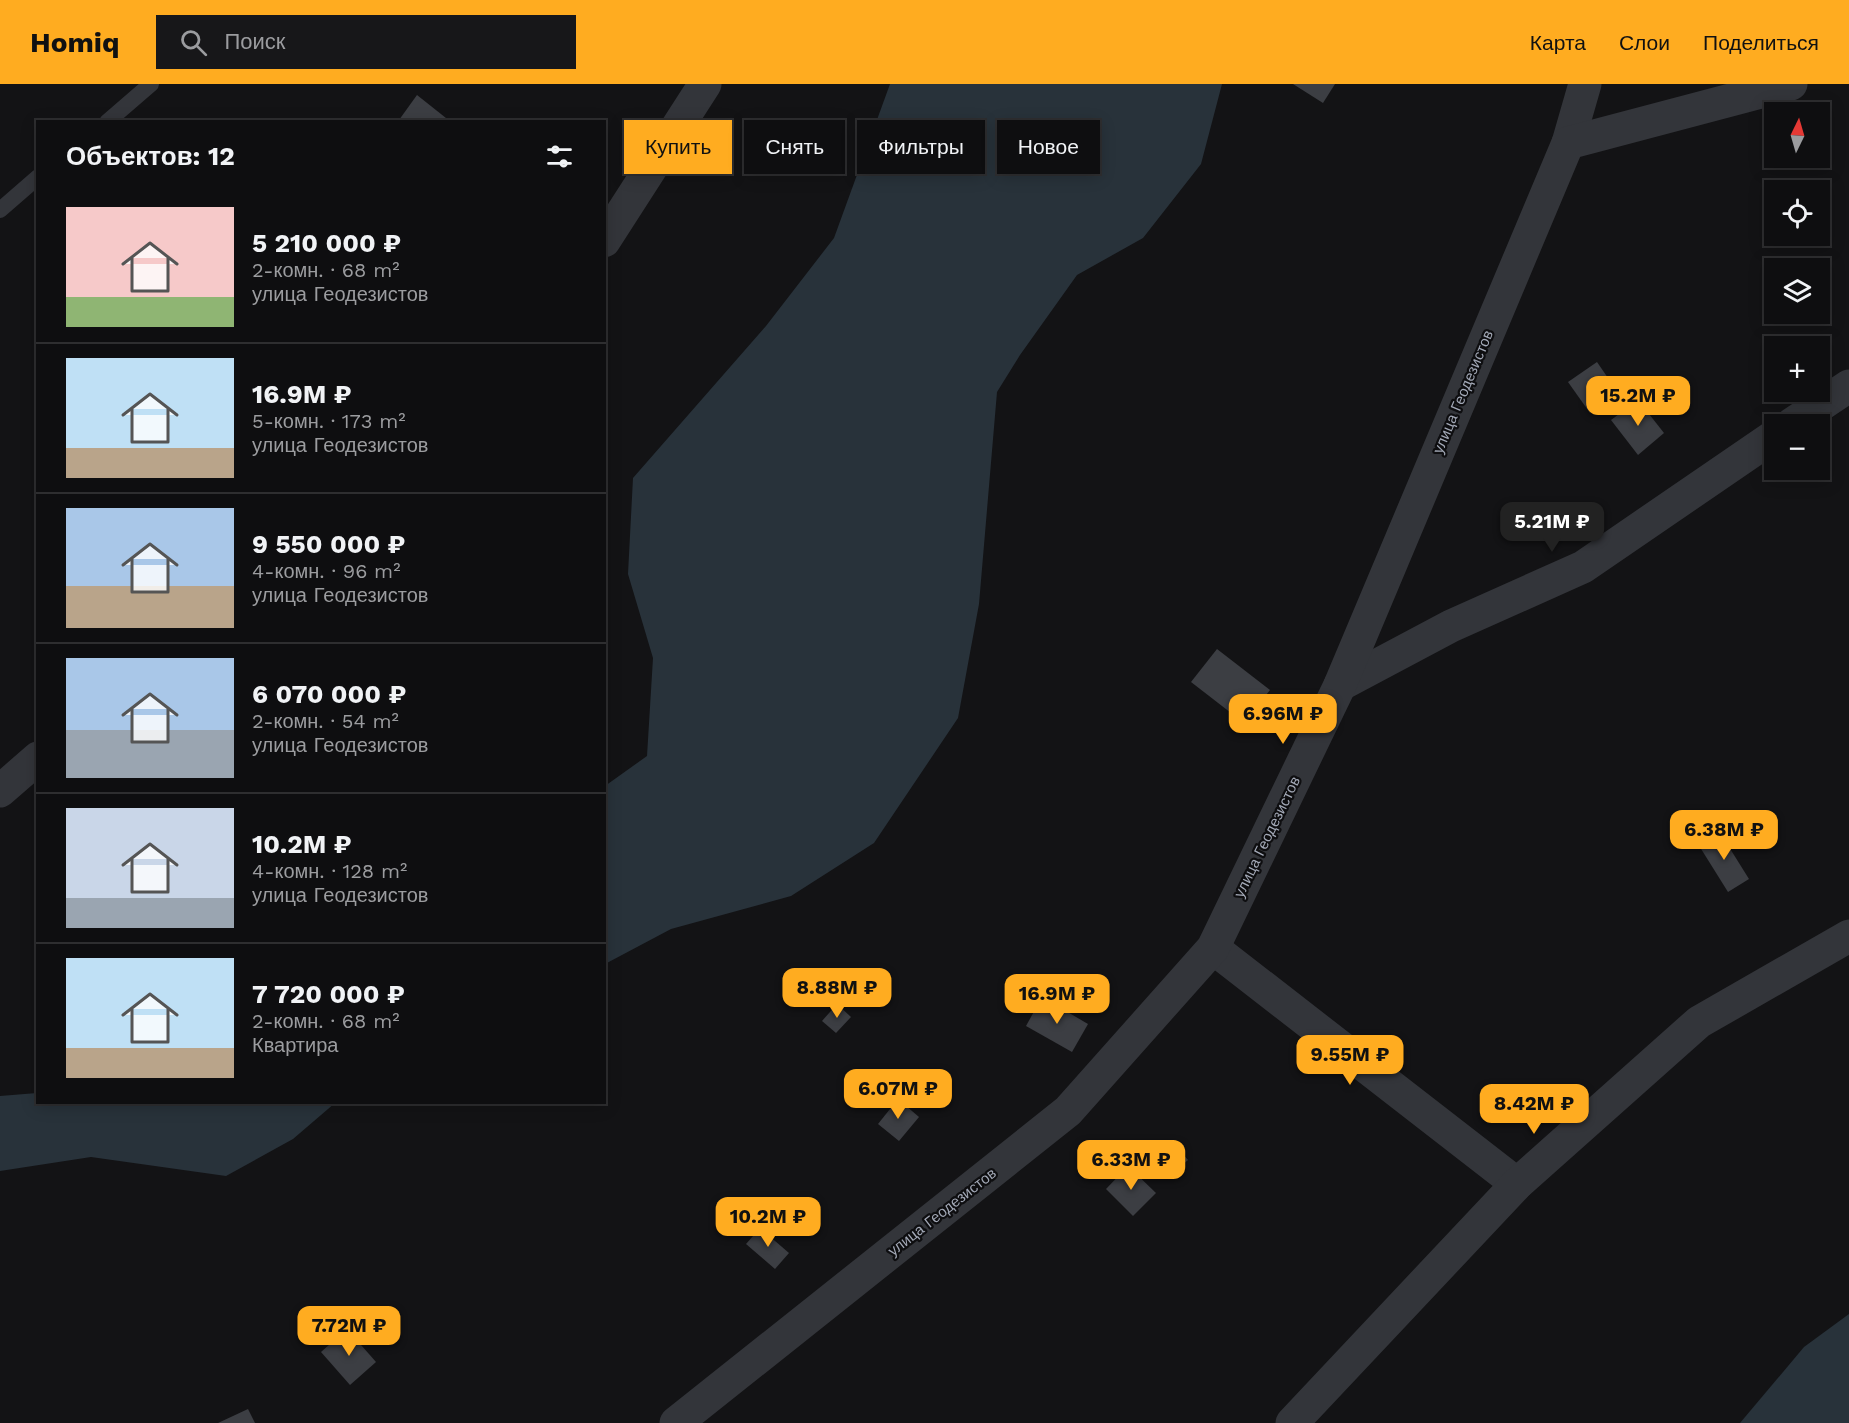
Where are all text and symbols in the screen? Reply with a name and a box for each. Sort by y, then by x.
search box [156,15,576,69]
text: Homiq [30,26,120,59]
icon: search [177,26,210,59]
text: Поиск [225,29,285,54]
text: Карта [1530,30,1586,55]
text: Слои [1619,30,1670,55]
text: Поделиться [1703,30,1819,55]
north arrow [1764,102,1830,168]
map controls [1764,102,1830,480]
chip: Купить [624,120,732,174]
chip: Снять [744,120,845,174]
chip: Фильтры [857,120,985,174]
chip: Новое [997,120,1100,174]
icon: filters [543,140,576,173]
text: Объектов: 12 [66,141,235,171]
button: locate [1764,180,1830,246]
text: 5 210 000 ₽ [252,228,401,258]
icon: home [114,231,186,303]
text: 2-комн. · 68 m² [252,258,400,282]
button: layers [1764,258,1830,324]
text: улица Геодезистов [252,282,428,306]
street label: улица Геодезистов [1429,328,1497,456]
button: + [1764,336,1830,402]
pin: 15.2M ₽ [1583,376,1693,427]
text: 16.9M ₽ [252,379,352,409]
icon: home [114,382,186,454]
text: 15.2M ₽ [1600,383,1676,407]
text: 5-комн. · 173 m² [252,409,406,433]
button: − [1764,414,1830,480]
text: улица Геодезистов [252,433,428,457]
pin: 5.21M ₽ [1497,502,1607,553]
text: 5.21M ₽ [1514,509,1590,533]
text: 9 550 000 ₽ [252,529,406,559]
icon: home [114,532,186,604]
text: 4-комн. · 96 m² [252,559,400,583]
text: улица Геодезистов [252,583,428,607]
text: 6 070 000 ₽ [252,679,406,709]
icon: home [114,682,186,754]
pin: 6.96M ₽ [1228,694,1338,745]
text: 6.96M ₽ [1243,701,1323,725]
text: 2-комн. · 54 m² [252,709,399,733]
text: улица Геодезистов [252,733,428,757]
street label: улица Геодезистов [1230,774,1304,900]
pin: 6.38M ₽ [1669,810,1779,861]
text: 6.38M ₽ [1684,817,1764,841]
text: 10.2M ₽ [252,829,352,859]
icon: home [114,832,186,904]
text: 4-комн. · 128 m² [252,859,407,883]
text: улица Геодезистов [252,883,428,907]
pin: 8.88M ₽ [782,968,892,1019]
pin: 16.9M ₽ [1002,974,1112,1025]
text: 8.88M ₽ [796,975,878,999]
text: 7 720 000 ₽ [252,979,405,1009]
text: 16.9M ₽ [1019,981,1095,1005]
icon: home [114,982,186,1054]
text: 2-комн. · 68 m² [252,1009,400,1033]
text: Квартира [252,1033,338,1057]
pin: 9.55M ₽ [1295,1035,1405,1086]
text: 9.55M ₽ [1310,1042,1390,1066]
pin: 6.07M ₽ [843,1069,953,1120]
text: 6.07M ₽ [858,1076,938,1100]
pin: 8.42M ₽ [1479,1084,1589,1135]
text: 8.42M ₽ [1494,1091,1574,1115]
pin: 6.33M ₽ [1076,1140,1186,1191]
text: 6.33M ₽ [1091,1147,1171,1171]
street label: улица Геодезистов [884,1164,1000,1260]
pin: 10.2M ₽ [713,1197,823,1248]
text: 10.2M ₽ [730,1204,806,1228]
pin: 7.72M ₽ [294,1306,404,1357]
text: 7.72M ₽ [311,1313,387,1337]

